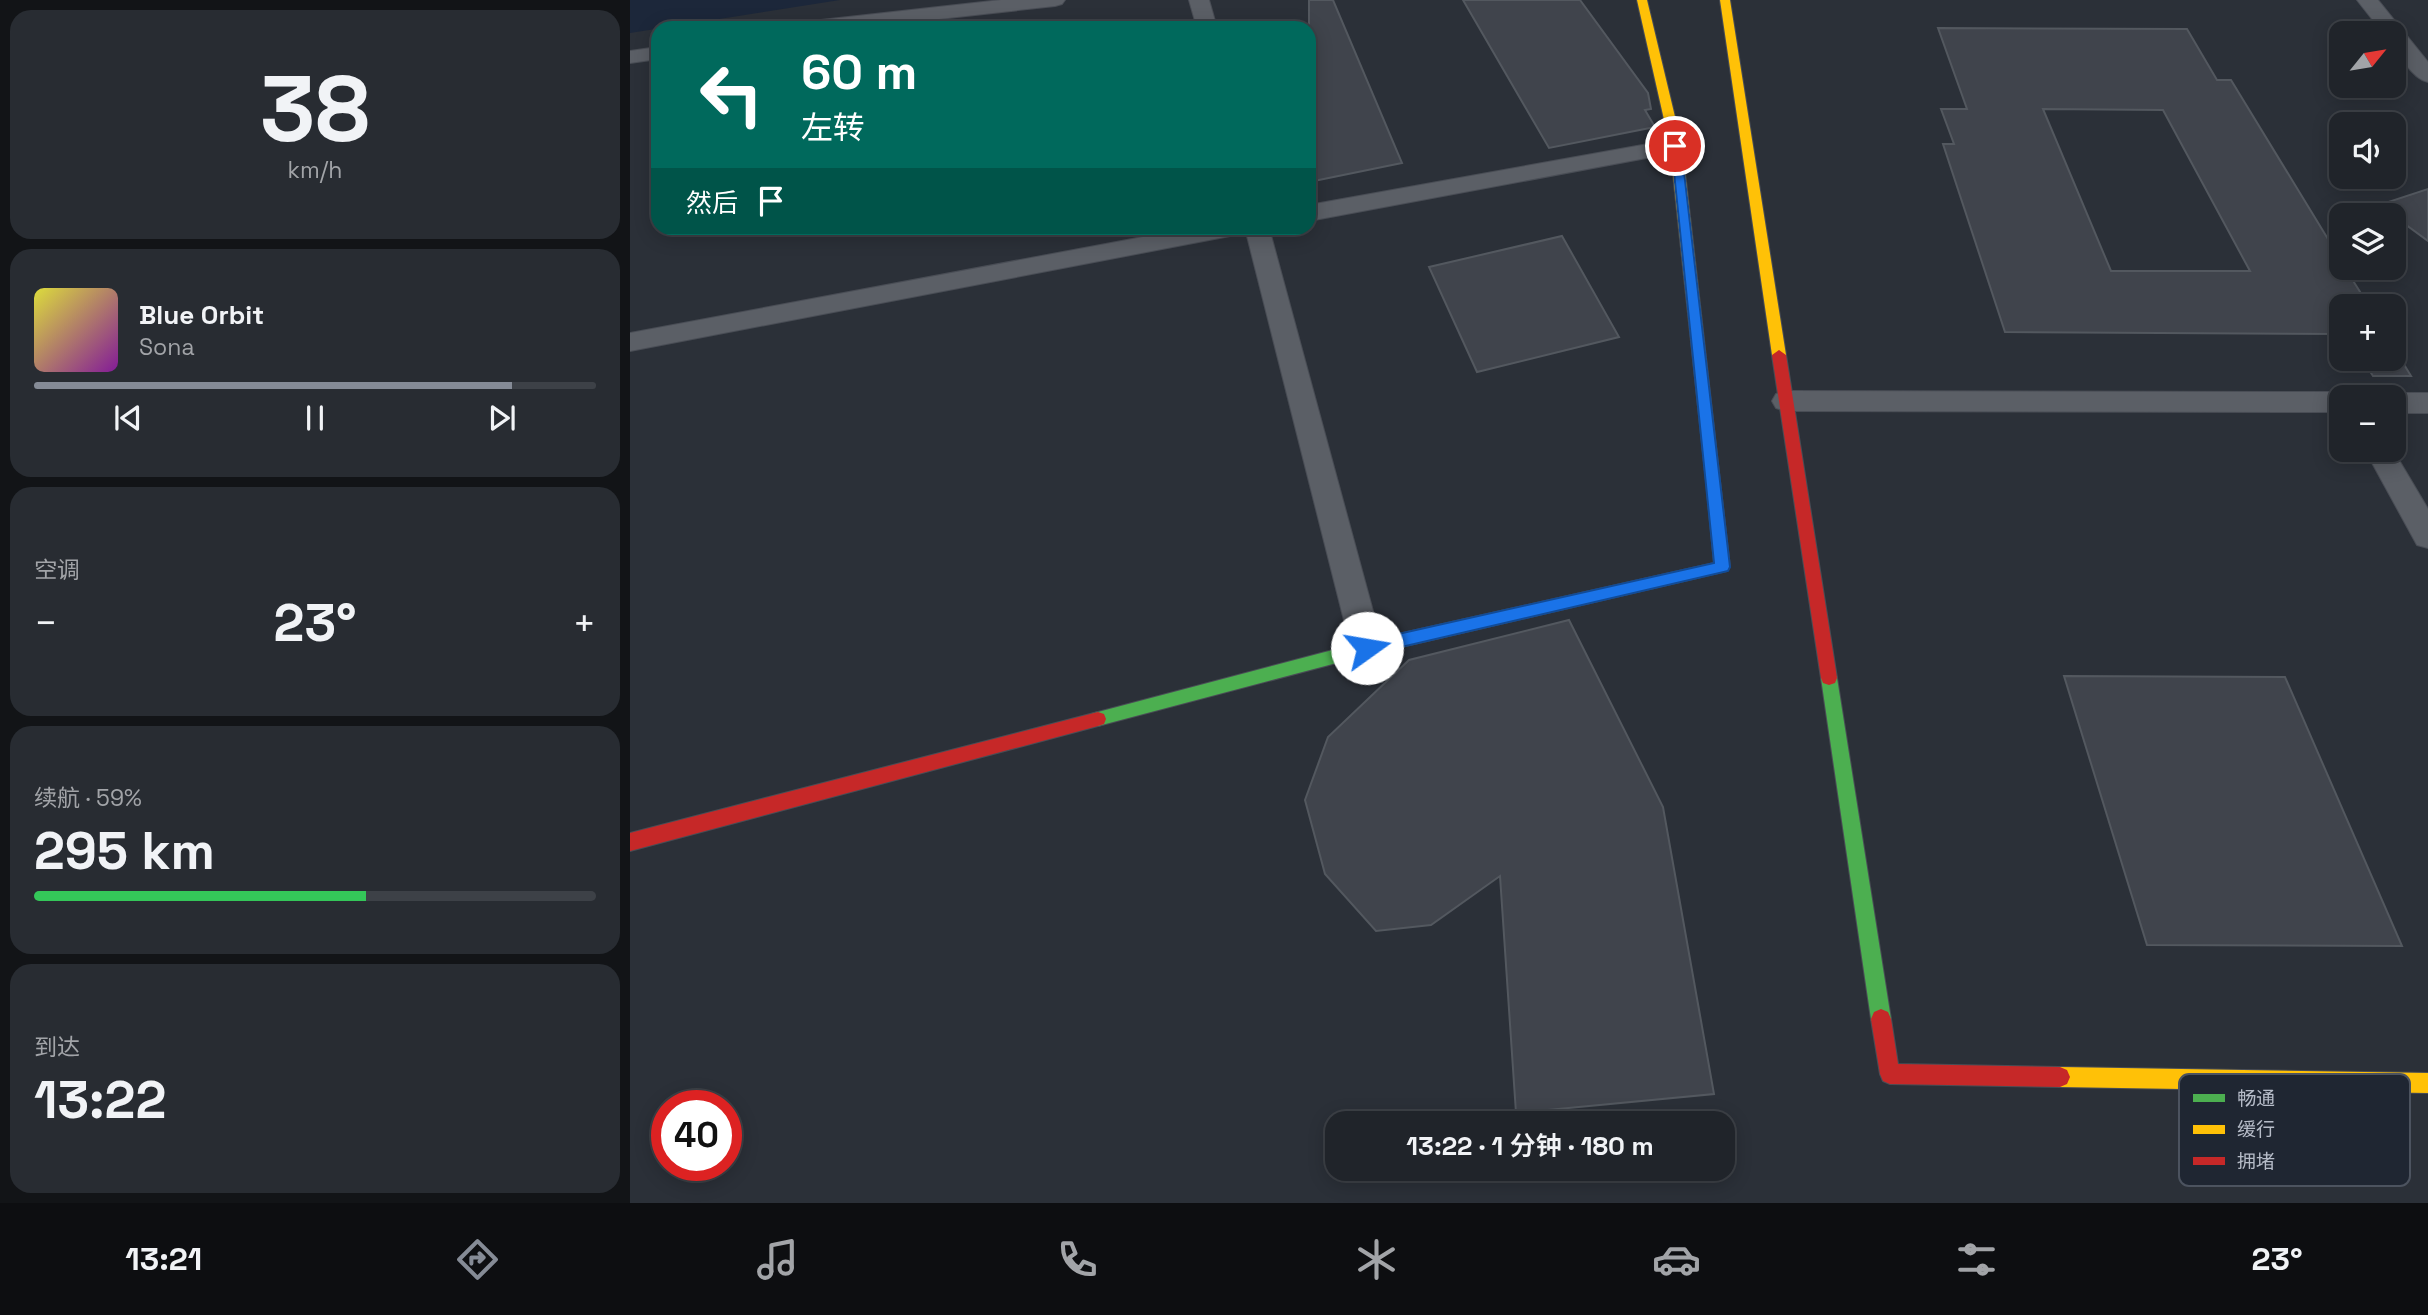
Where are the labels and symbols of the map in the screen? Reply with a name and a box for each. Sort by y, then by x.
north arrow [2329,21,2406,98]
pin [1645,116,1705,176]
position arrow [1330,611,1404,685]
legend [2179,1074,2410,1186]
text: 畅通 [2237,1086,2275,1111]
speed limit sign: 40 [651,1090,742,1181]
text: 缓行 [2237,1117,2275,1142]
text: 拥堵 [2237,1149,2275,1174]

